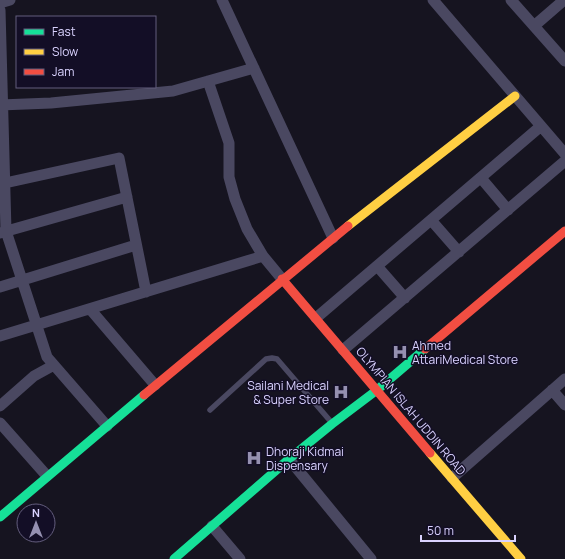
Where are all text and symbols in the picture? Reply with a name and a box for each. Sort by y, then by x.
legend [16,16,156,88]
text: Fast [52,23,76,40]
text: Slow [52,43,78,60]
text: Jam [52,63,74,80]
place label: Ahmed AttariMedical Store [412,337,518,368]
street label: OLYMPIAN ISLAH UDDIN ROAD [352,343,470,479]
hospital icon: Ahmed AttariMedical Store [391,343,409,361]
place label: Sailani Medical & Super Store [247,377,329,408]
hospital icon: Sailani Medical & Super Store [332,383,350,401]
place label: Dhoraji Kidmai Dispensary [266,443,344,474]
hospital icon: Dhoraji Kidmai Dispensary [245,449,263,467]
north arrow [16,503,56,543]
text: N [32,505,40,520]
scale bar [421,517,515,543]
text: 50 m [427,522,454,539]

